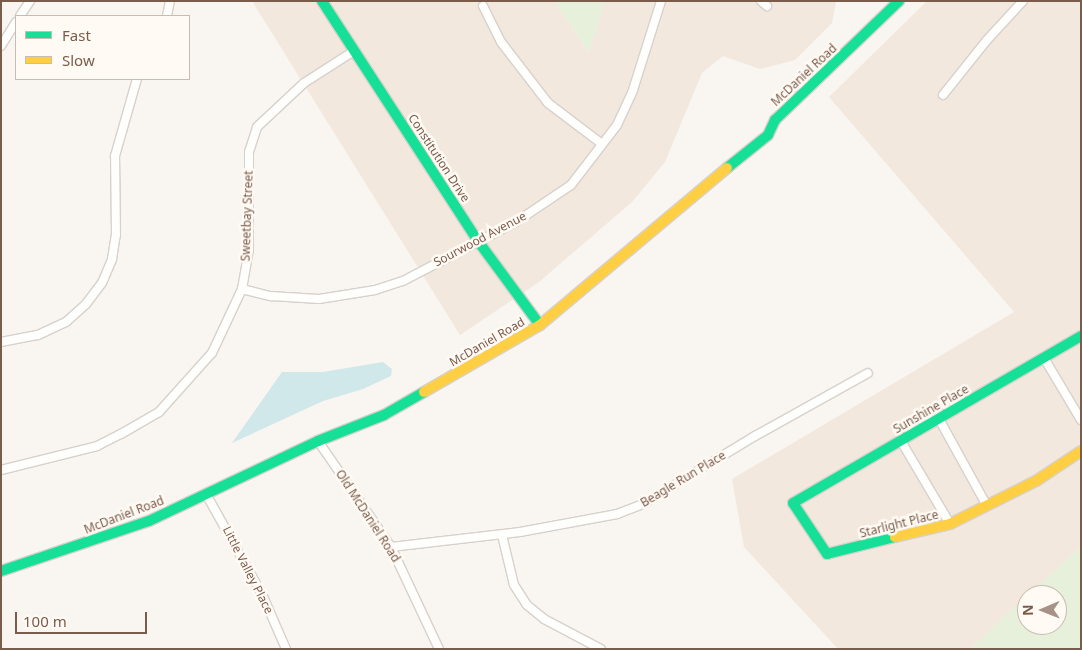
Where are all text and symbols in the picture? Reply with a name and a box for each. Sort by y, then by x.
legend [15,15,190,80]
text: Fast [62,25,91,45]
street label: McDaniel Road [768,41,840,109]
text: Slow [62,50,95,70]
street label: Constitution Drive [405,111,473,205]
street label: Sweetbay Street [238,170,256,262]
street label: Sourwood Avenue [431,209,529,269]
street label: McDaniel Road [447,315,527,369]
street label: Sunshine Place [891,382,971,436]
street label: Beagle Run Place [638,448,728,510]
street label: Old McDaniel Road [333,467,403,565]
street label: McDaniel Road [82,493,166,537]
street label: Starlight Place [858,507,940,541]
street label: Little Valley Place [220,524,276,616]
north arrow [1017,585,1067,635]
scale bar [18,602,150,634]
text: N [1018,604,1037,616]
text: 100 m [23,611,67,631]

